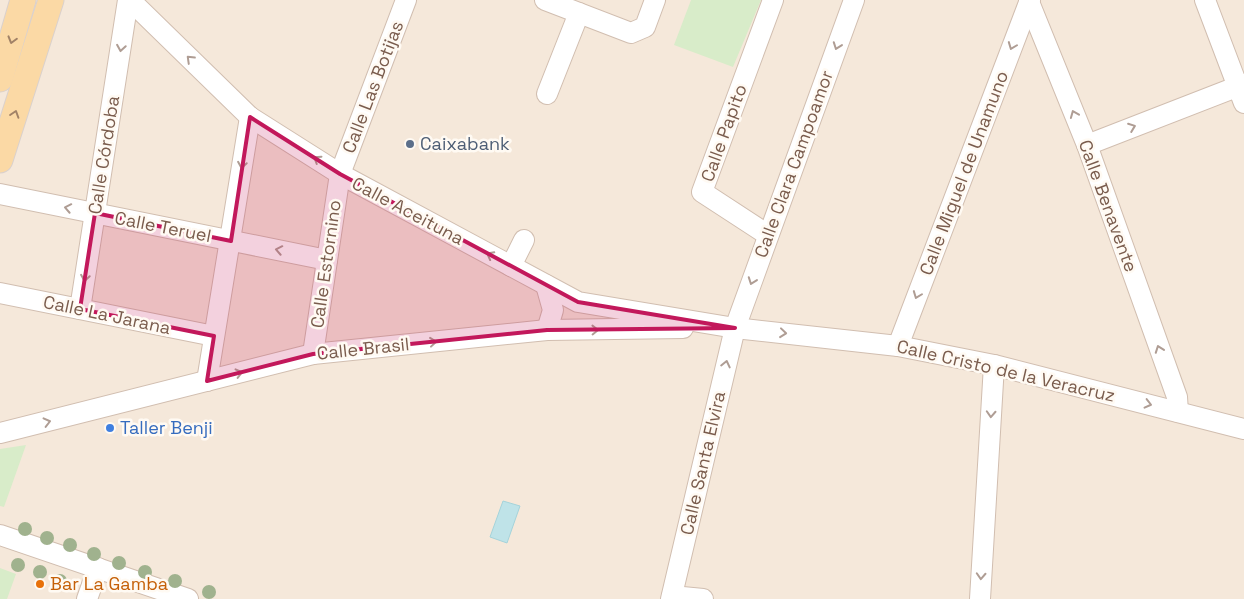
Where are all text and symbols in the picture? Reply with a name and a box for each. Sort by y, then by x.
street label: Calle Las Botijas [337,17,408,156]
one-way arrow [7,35,17,43]
one-way arrow [833,41,843,50]
one-way arrow [1008,41,1018,49]
one-way arrow [116,44,126,53]
one-way arrow [187,56,196,65]
street label: Calle Clara Campoamor [749,67,838,261]
street label: Calle Miguel de Unamuno [914,67,1013,278]
street label: Calle Papito [695,81,752,185]
street label: Calle Córdoba [83,94,124,216]
one-way arrow [9,110,19,119]
one-way arrow [1070,110,1080,119]
one-way arrow [1127,123,1136,133]
place label: Caixabank [420,132,510,155]
street label: Calle Benavente [1074,137,1143,275]
marker: Caixabank [404,138,416,150]
one-way arrow [313,156,322,166]
one-way arrow [238,161,248,169]
street label: Calle Aceituna [348,171,468,250]
street label: Calle Estornino [305,199,346,329]
one-way arrow [64,203,73,214]
street label: Calle Teruel [113,206,213,247]
one-way arrow [275,246,283,256]
one-way arrow [486,251,495,261]
one-way arrow [80,274,91,282]
one-way arrow [748,276,758,285]
street label: Calle La Jarana [41,290,173,339]
one-way arrow [913,291,923,299]
one-way arrow [592,325,599,335]
one-way arrow [779,327,787,338]
street label: Calle Brasil [316,332,410,365]
street label: Calle Cristo de la Veracruz [895,334,1118,407]
one-way arrow [430,337,438,348]
one-way arrow [1155,345,1165,353]
one-way arrow [720,360,731,369]
one-way arrow [234,368,243,379]
street label: Calle Santa Elvira [675,389,730,537]
one-way arrow [1143,399,1152,409]
one-way arrow [985,410,996,418]
place label: Taller Benji [120,416,213,439]
one-way arrow [43,417,51,427]
marker: Taller Benji [104,422,116,434]
place label: Bar La Gamba [50,572,168,595]
one-way arrow [976,572,987,580]
marker: Bar La Gamba [34,578,46,590]

